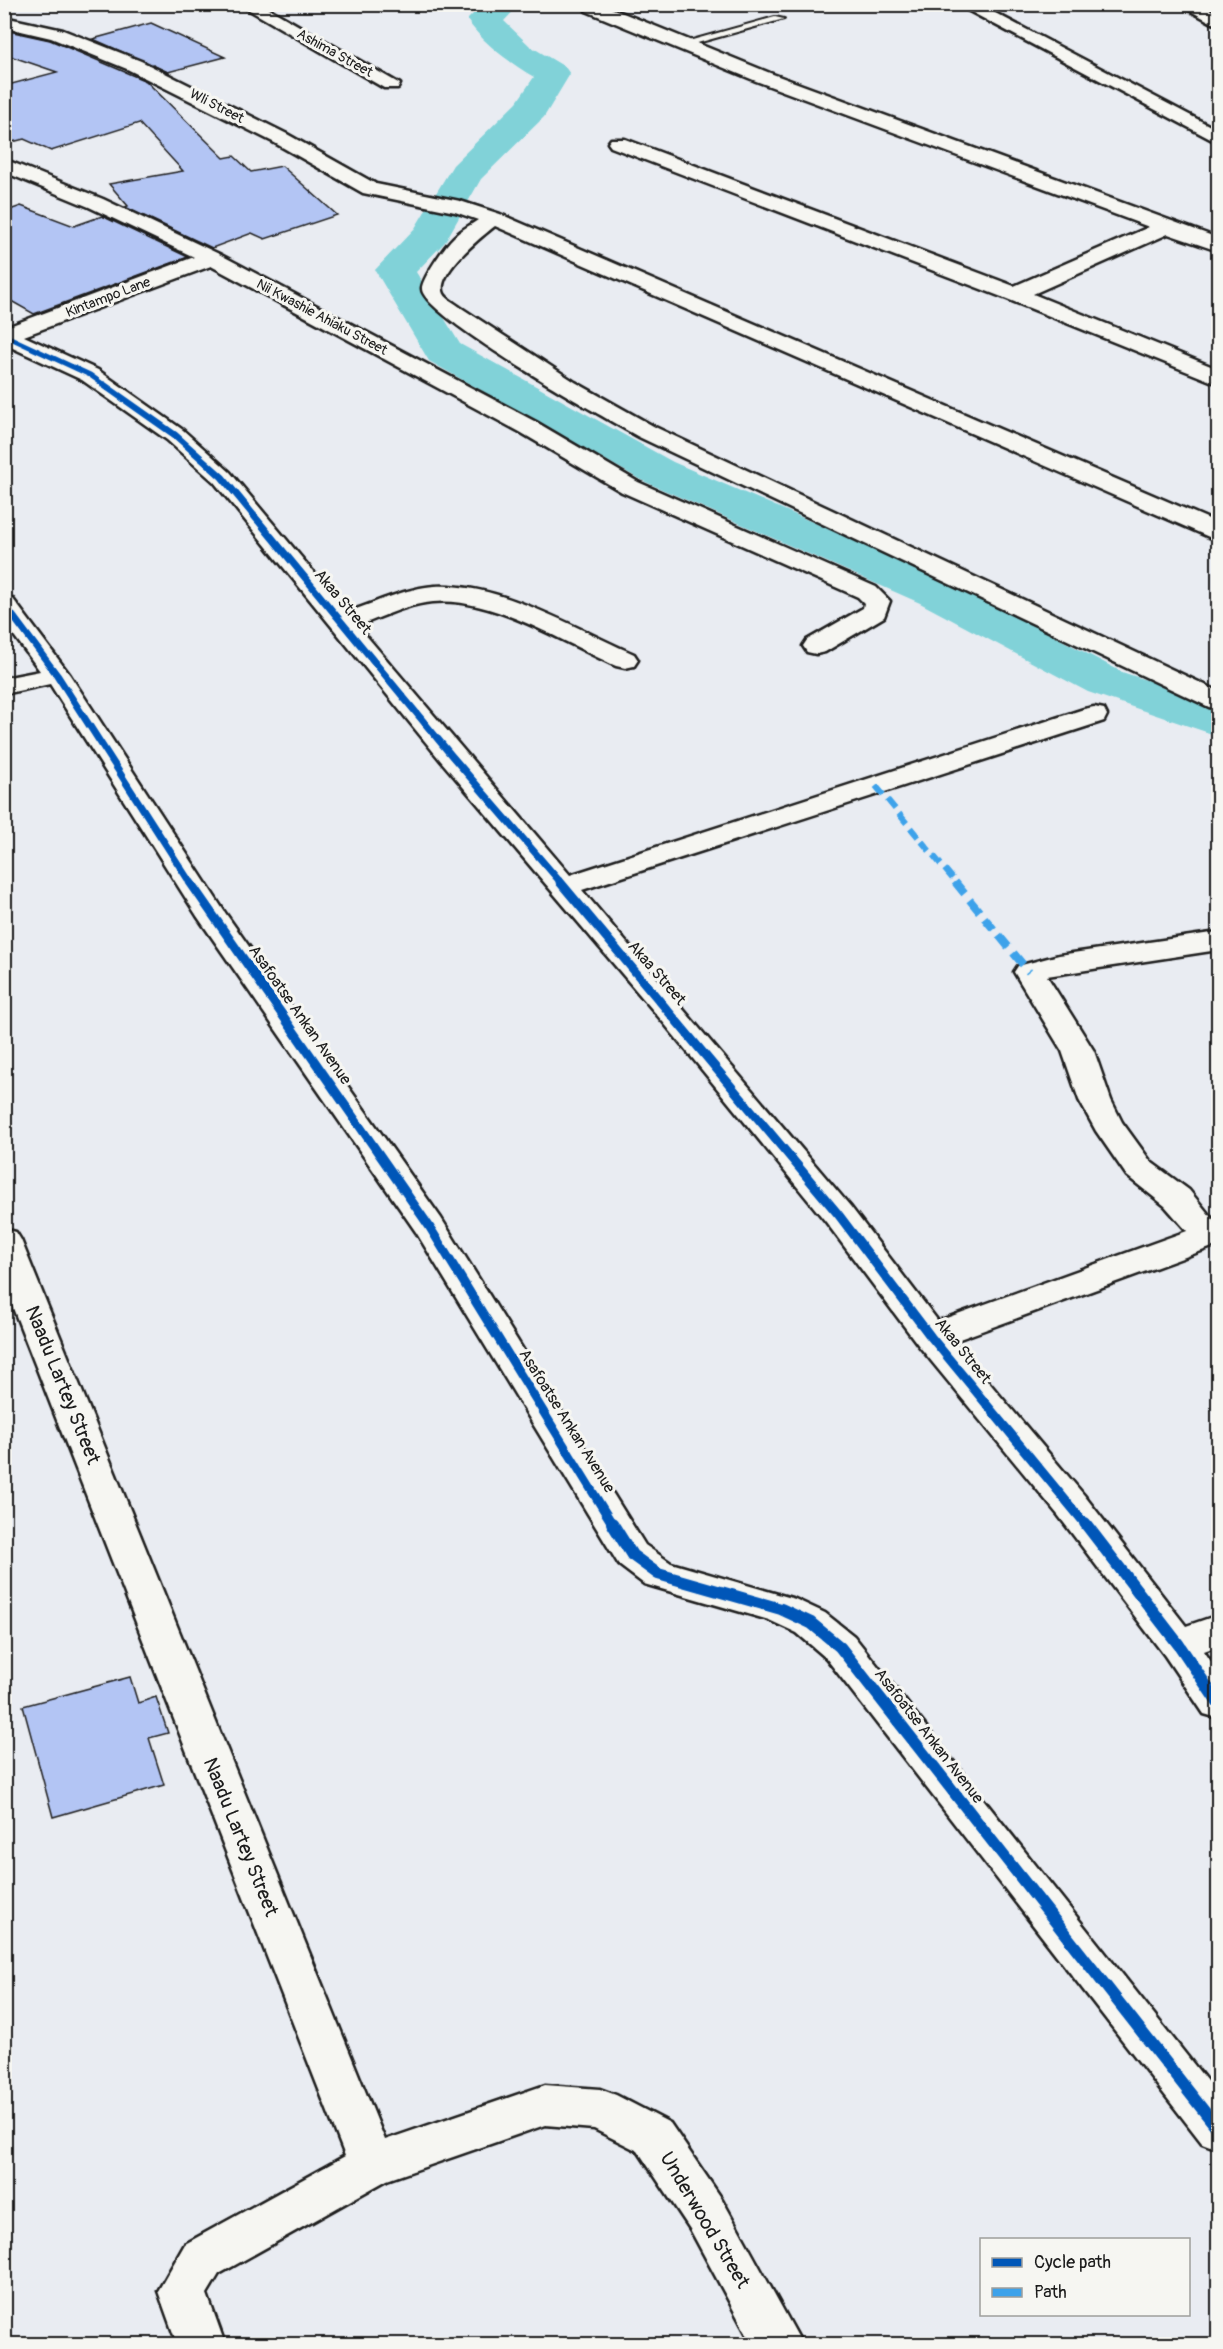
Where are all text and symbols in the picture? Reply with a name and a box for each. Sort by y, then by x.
street label: Ashima Street [294,25,376,81]
street label: Wli Street [187,85,247,127]
street label: Kintampo Lane [63,273,153,321]
street label: Nii Kwashie Ahiaku Street [254,275,391,359]
street label: Akaa Street [310,565,376,639]
street label: Akaa Street [624,937,691,1010]
street label: Asafoatse Ankan Avenue [244,941,356,1089]
street label: Naadu Lartey Street [20,1302,107,1469]
street label: Akaa Street [930,1314,996,1388]
street label: Asafoatse Ankan Avenue [515,1345,619,1497]
street label: Asafoatse Ankan Avenue [870,1665,988,1808]
street label: Naadu Lartey Street [198,1754,285,1921]
street label: Underwood Street [654,2147,756,2294]
legend [980,2238,1190,2316]
text: Cycle path [1034,2251,1111,2274]
text: Path [1034,2281,1067,2304]

